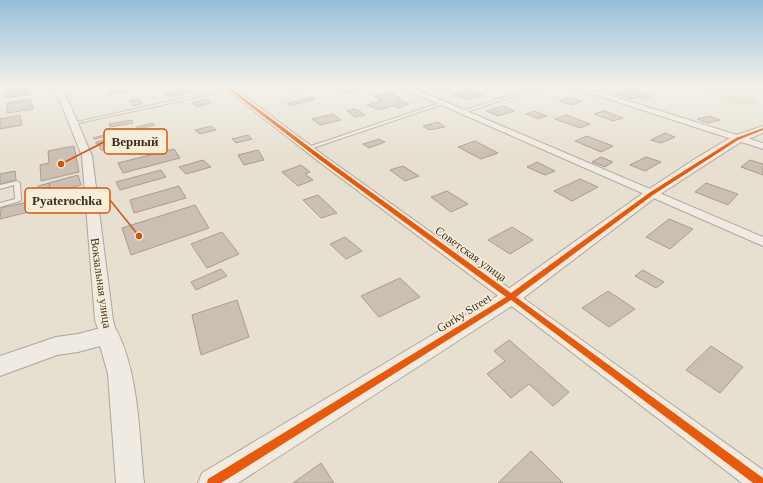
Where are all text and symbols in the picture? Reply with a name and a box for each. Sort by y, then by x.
callout: Верный [104,129,167,154]
text: Верный [112,134,159,149]
callout: Pyaterochka [25,188,110,213]
text: Pyaterochka [32,193,102,208]
street label: Советская улица [433,223,510,285]
street label: Вокзальная улица [88,237,114,330]
street label: Gorky Street [434,290,494,335]

